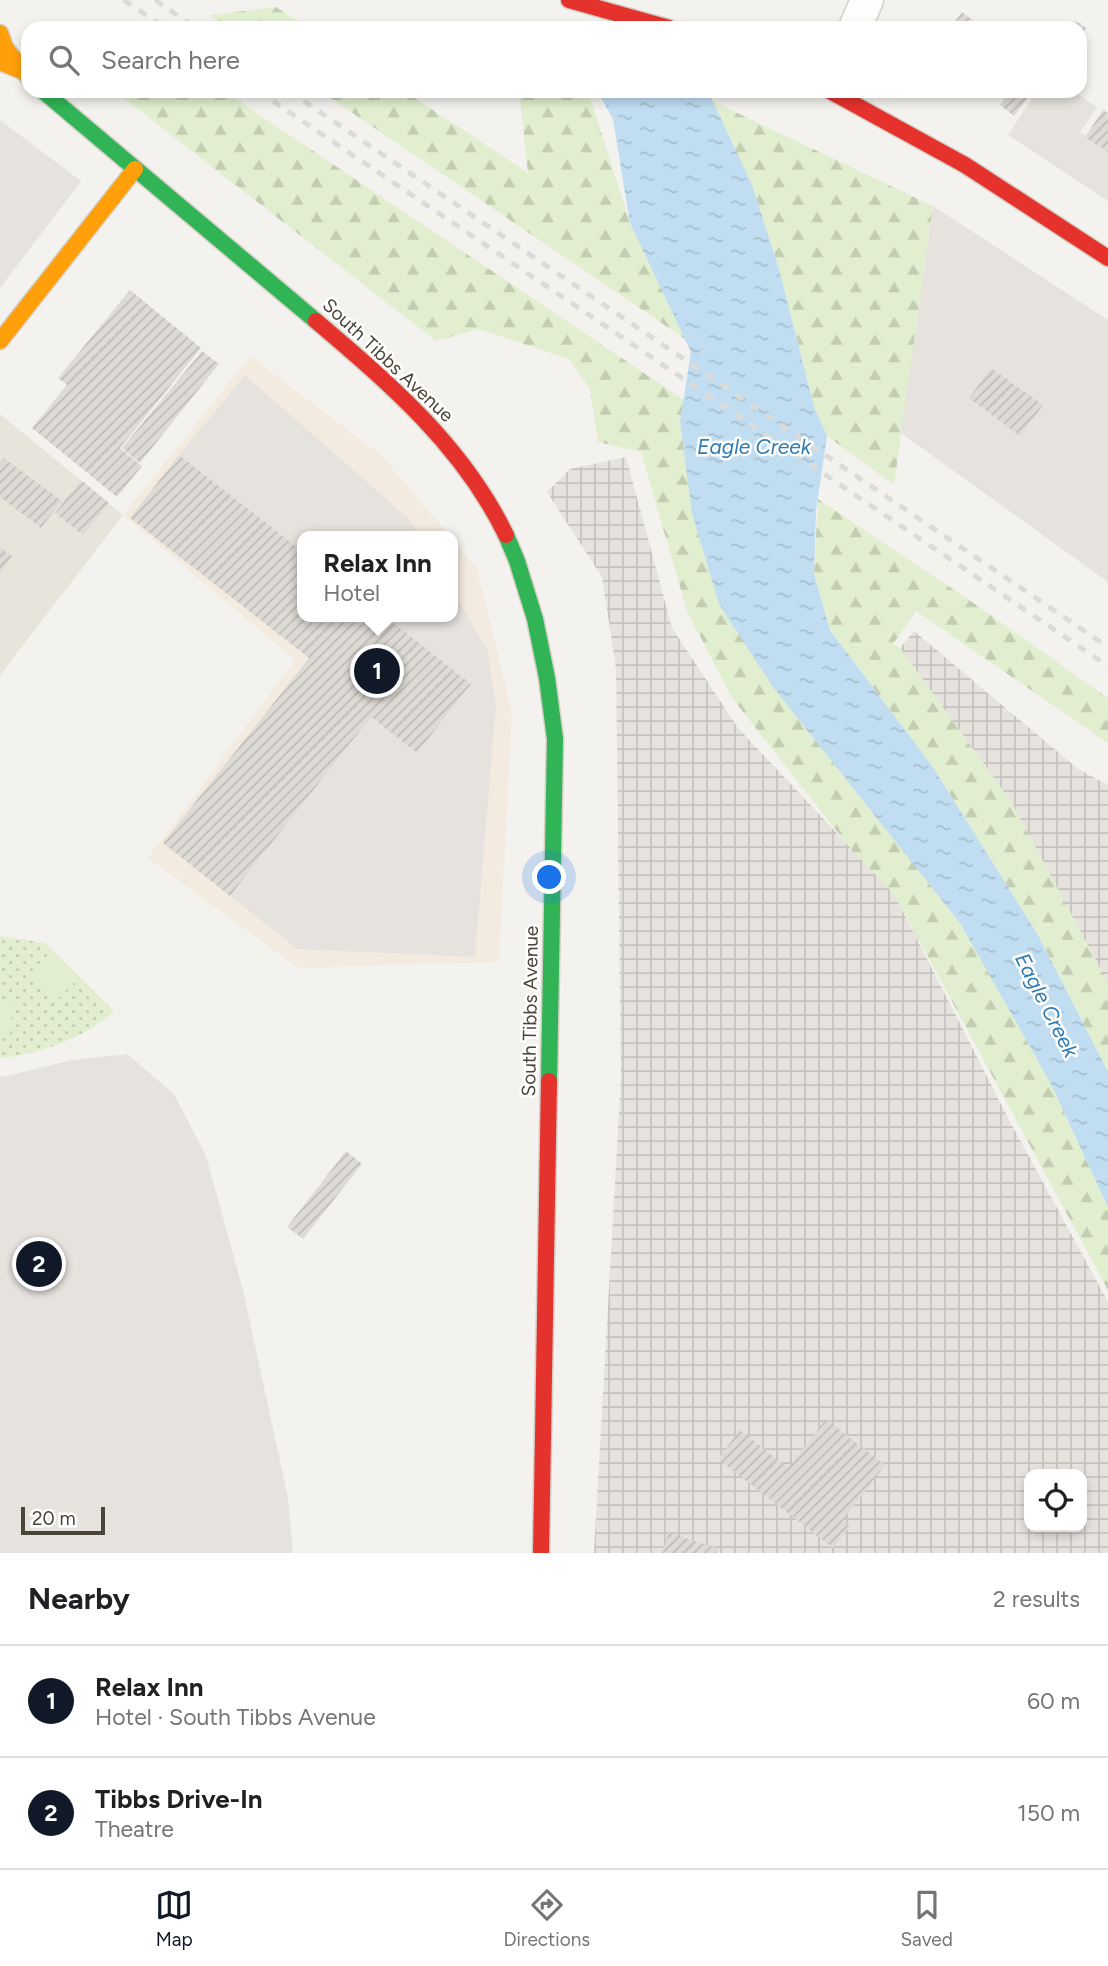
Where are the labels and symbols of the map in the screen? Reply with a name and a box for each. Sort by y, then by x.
street label: South Tibbs Avenue [318,293,458,427]
water label: Eagle Creek [697,434,812,459]
pin: 1 [354,645,400,697]
your location [532,860,566,894]
street label: South Tibbs Avenue [517,925,543,1097]
water label: Eagle Creek [1010,949,1084,1062]
pin: 2 [16,1238,62,1290]
scale bar [21,1504,105,1536]

